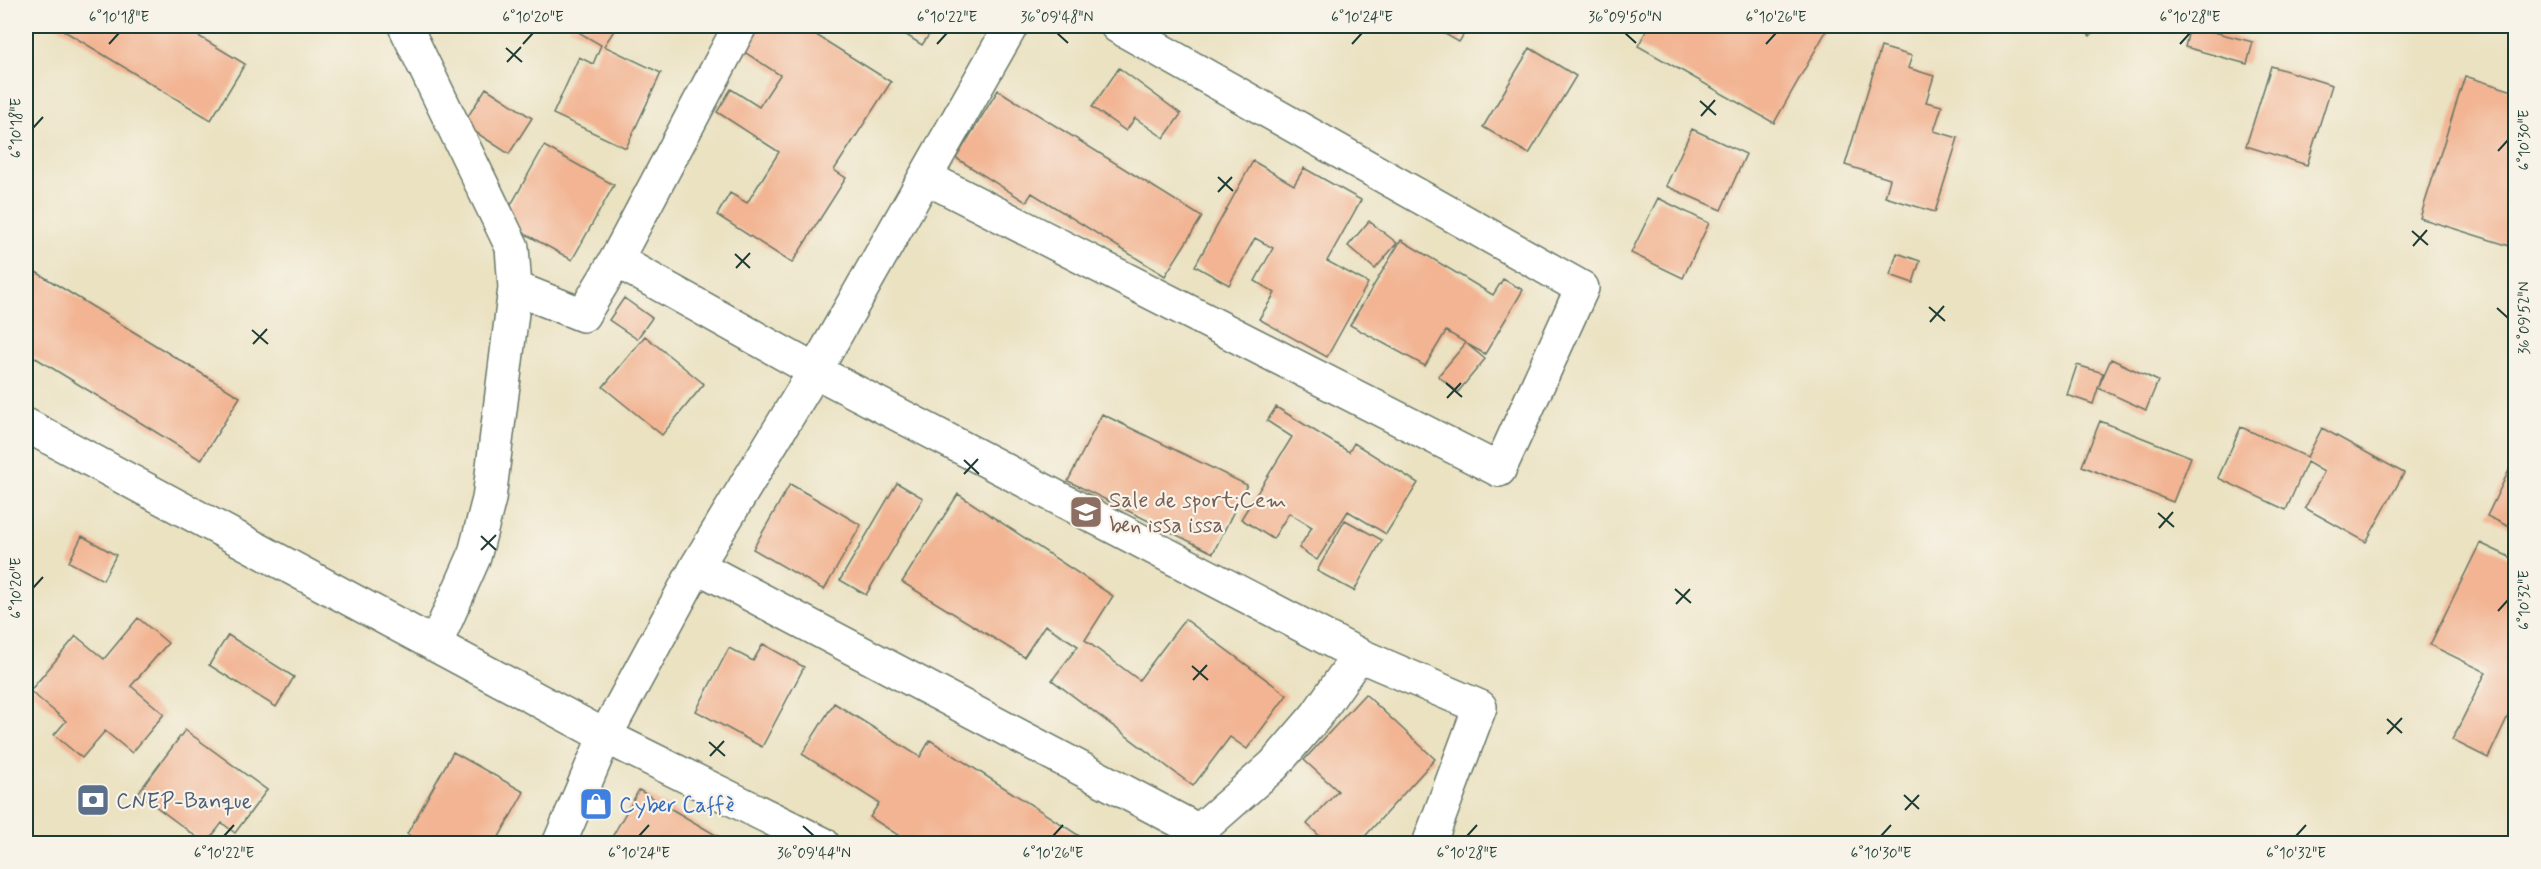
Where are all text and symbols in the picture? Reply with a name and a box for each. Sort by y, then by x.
text: 6°10'18"E [89,8,149,28]
text: 6°10'20"E [502,8,564,28]
text: 6°10'22"E [917,8,978,28]
text: 36°09'48"N [1020,8,1094,28]
text: 6°10'24"E [1331,8,1393,28]
text: 36°09'50"N [1588,8,1662,28]
text: 6°10'26"E [1745,8,1807,28]
text: 6°10'28"E [2159,8,2221,28]
text: 6°10'18"E [7,98,27,158]
text: 6°10'30"E [2515,109,2535,170]
text: 36°09'52"N [2515,281,2535,355]
place label: Sale de sport;Cem ben issa issa [1109,487,1287,540]
school or university icon: Sale de sport;Cem ben issa issa [1068,494,1104,530]
text: 6°10'20"E [7,557,27,619]
text: 6°10'32"E [2515,570,2535,630]
bank icon: CNEP-Banque [75,782,111,818]
shop icon: Cyber Caffè [578,786,614,822]
place label: CNEP-Banque [116,788,252,816]
place label: Cyber Caffè [619,792,734,820]
text: 6°10'22"E [194,844,255,864]
text: 6°10'24"E [608,844,670,864]
text: 36°09'44"N [777,844,851,864]
text: 6°10'26"E [1022,844,1084,864]
text: 6°10'28"E [1436,844,1498,864]
text: 6°10'30"E [1851,844,1912,864]
text: 6°10'32"E [2266,844,2326,864]

